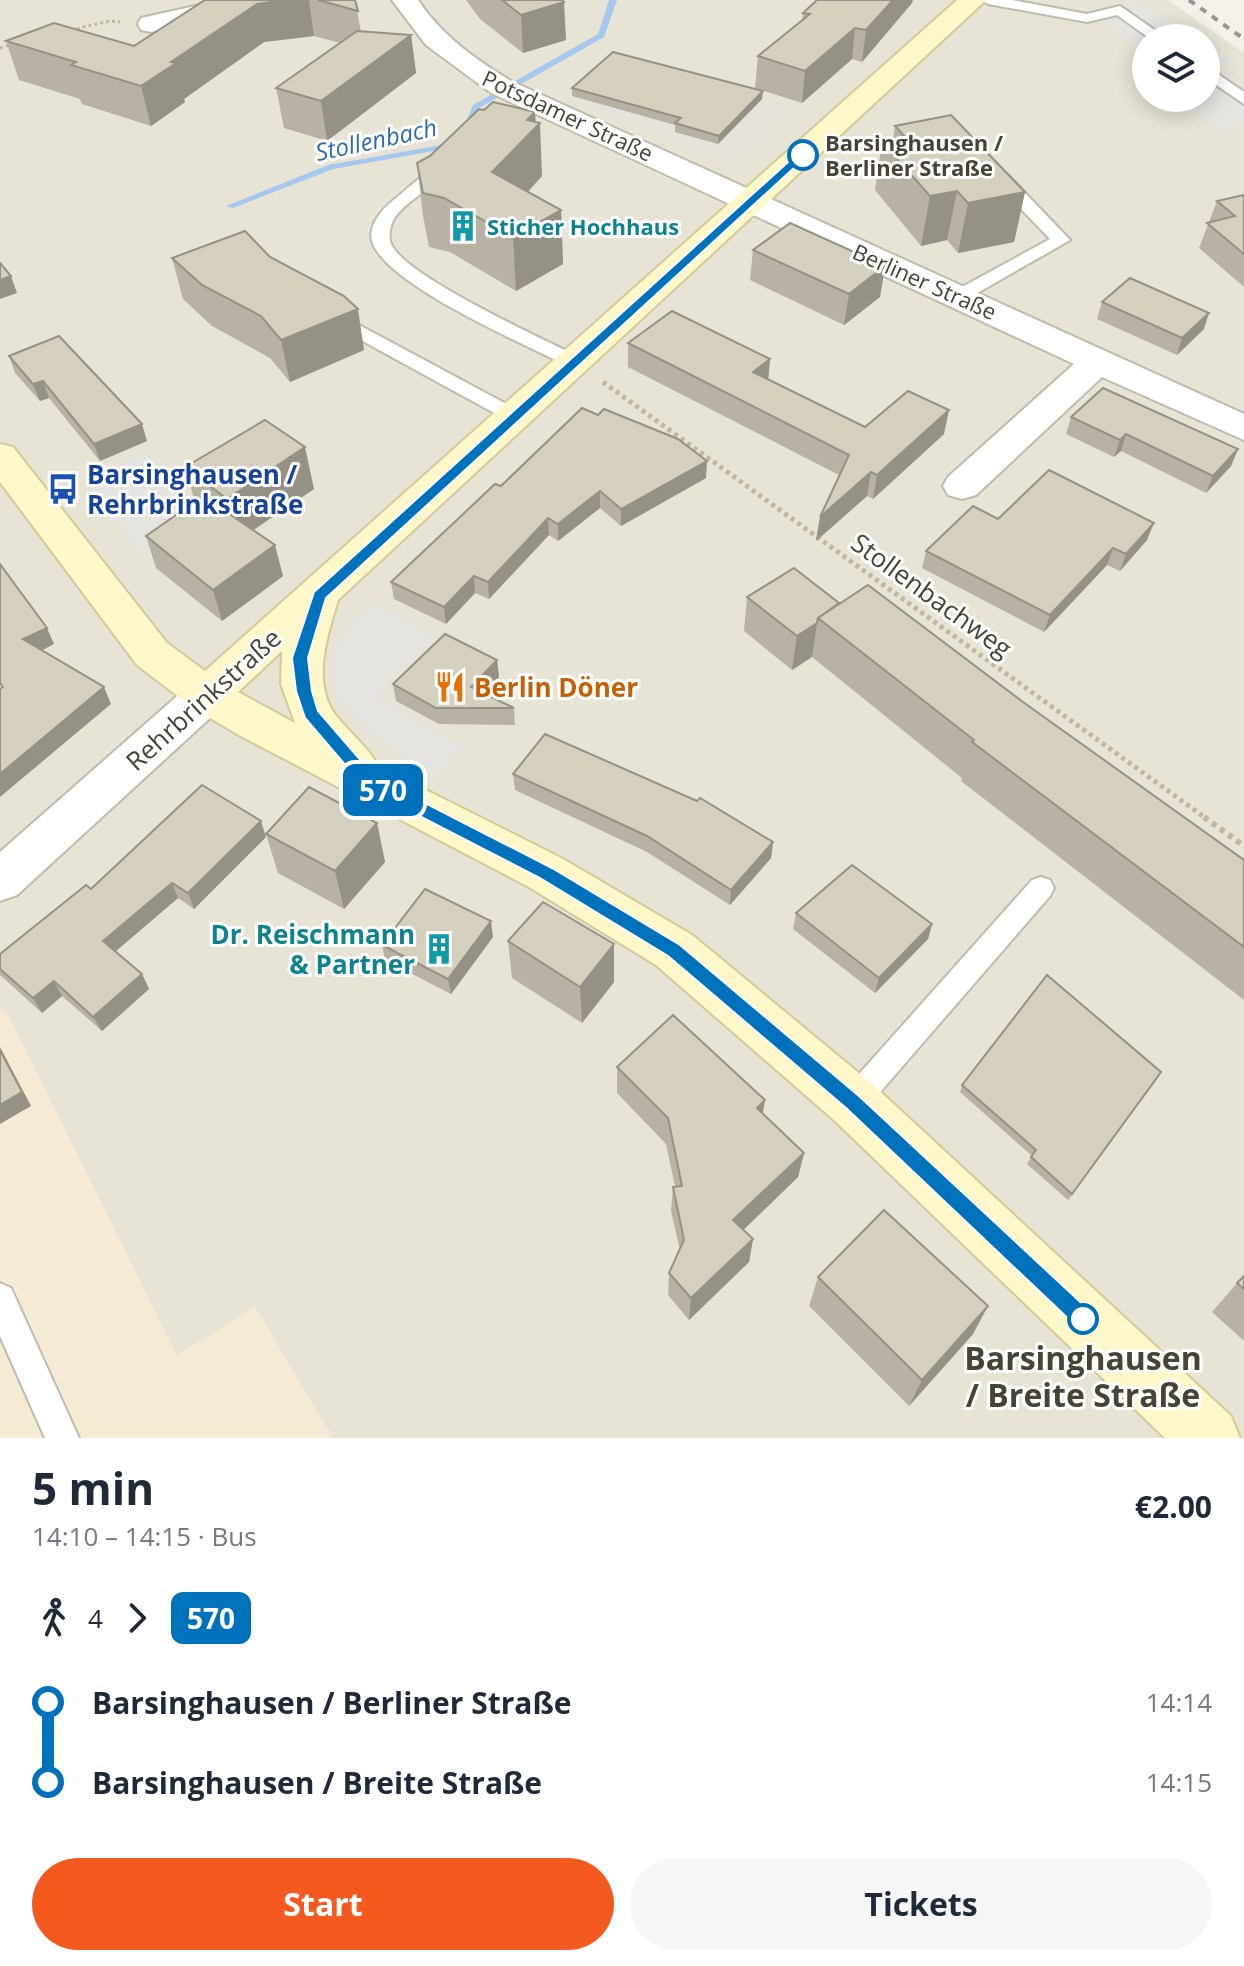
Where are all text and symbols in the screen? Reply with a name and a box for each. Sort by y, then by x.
map controls [1132,24,1220,112]
button: layers [1132,24,1220,112]
street label: Potsdamer Straße [478,62,658,168]
water label: Stollenbach [312,110,440,168]
place label: Barsinghausen / Berliner Straße [825,127,1003,182]
marker: Barsinghausen / Berliner Straße [788,140,818,170]
building icon: Sticher Hochhaus [446,209,480,243]
place label: Sticher Hochhaus [487,211,679,241]
street label: Berliner Straße [848,236,1002,326]
place label: Barsinghausen / Rehrbrinkstraße [87,456,303,522]
bus stop icon: Barsinghausen / Rehrbrinkstraße [46,472,80,506]
street label: Stollenbachweg [844,524,1020,666]
street label: Rehrbrinkstraße [118,620,288,778]
place label: Berlin Döner [474,669,638,705]
restaurant icon: Berlin Döner [433,670,467,704]
line badge: 570 [337,764,429,816]
text: 570 [359,771,407,809]
place label: Dr. Reischmann & Partner [211,916,415,982]
building icon: Dr. Reischmann & Partner [422,932,456,966]
marker: Barsinghausen / Breite Straße [1068,1304,1098,1334]
place label: Barsinghausen / Breite Straße [964,1336,1202,1416]
text: 5 min [32,1458,154,1518]
text: €2.00 [1135,1486,1212,1527]
text: 14:10 – 14:15 · Bus [32,1518,257,1554]
icon: walk [32,1596,76,1640]
icon: forward [115,1596,159,1640]
text: 570 [187,1599,235,1637]
text: 4 [88,1600,103,1636]
text: Barsinghausen / Berliner Straße [92,1682,572,1723]
text: 14:14 [1146,1684,1212,1720]
text: Barsinghausen / Breite Straße [92,1762,542,1803]
text: 14:15 [1146,1764,1212,1800]
button: Start [32,1858,614,1950]
button: Tickets [630,1858,1212,1950]

